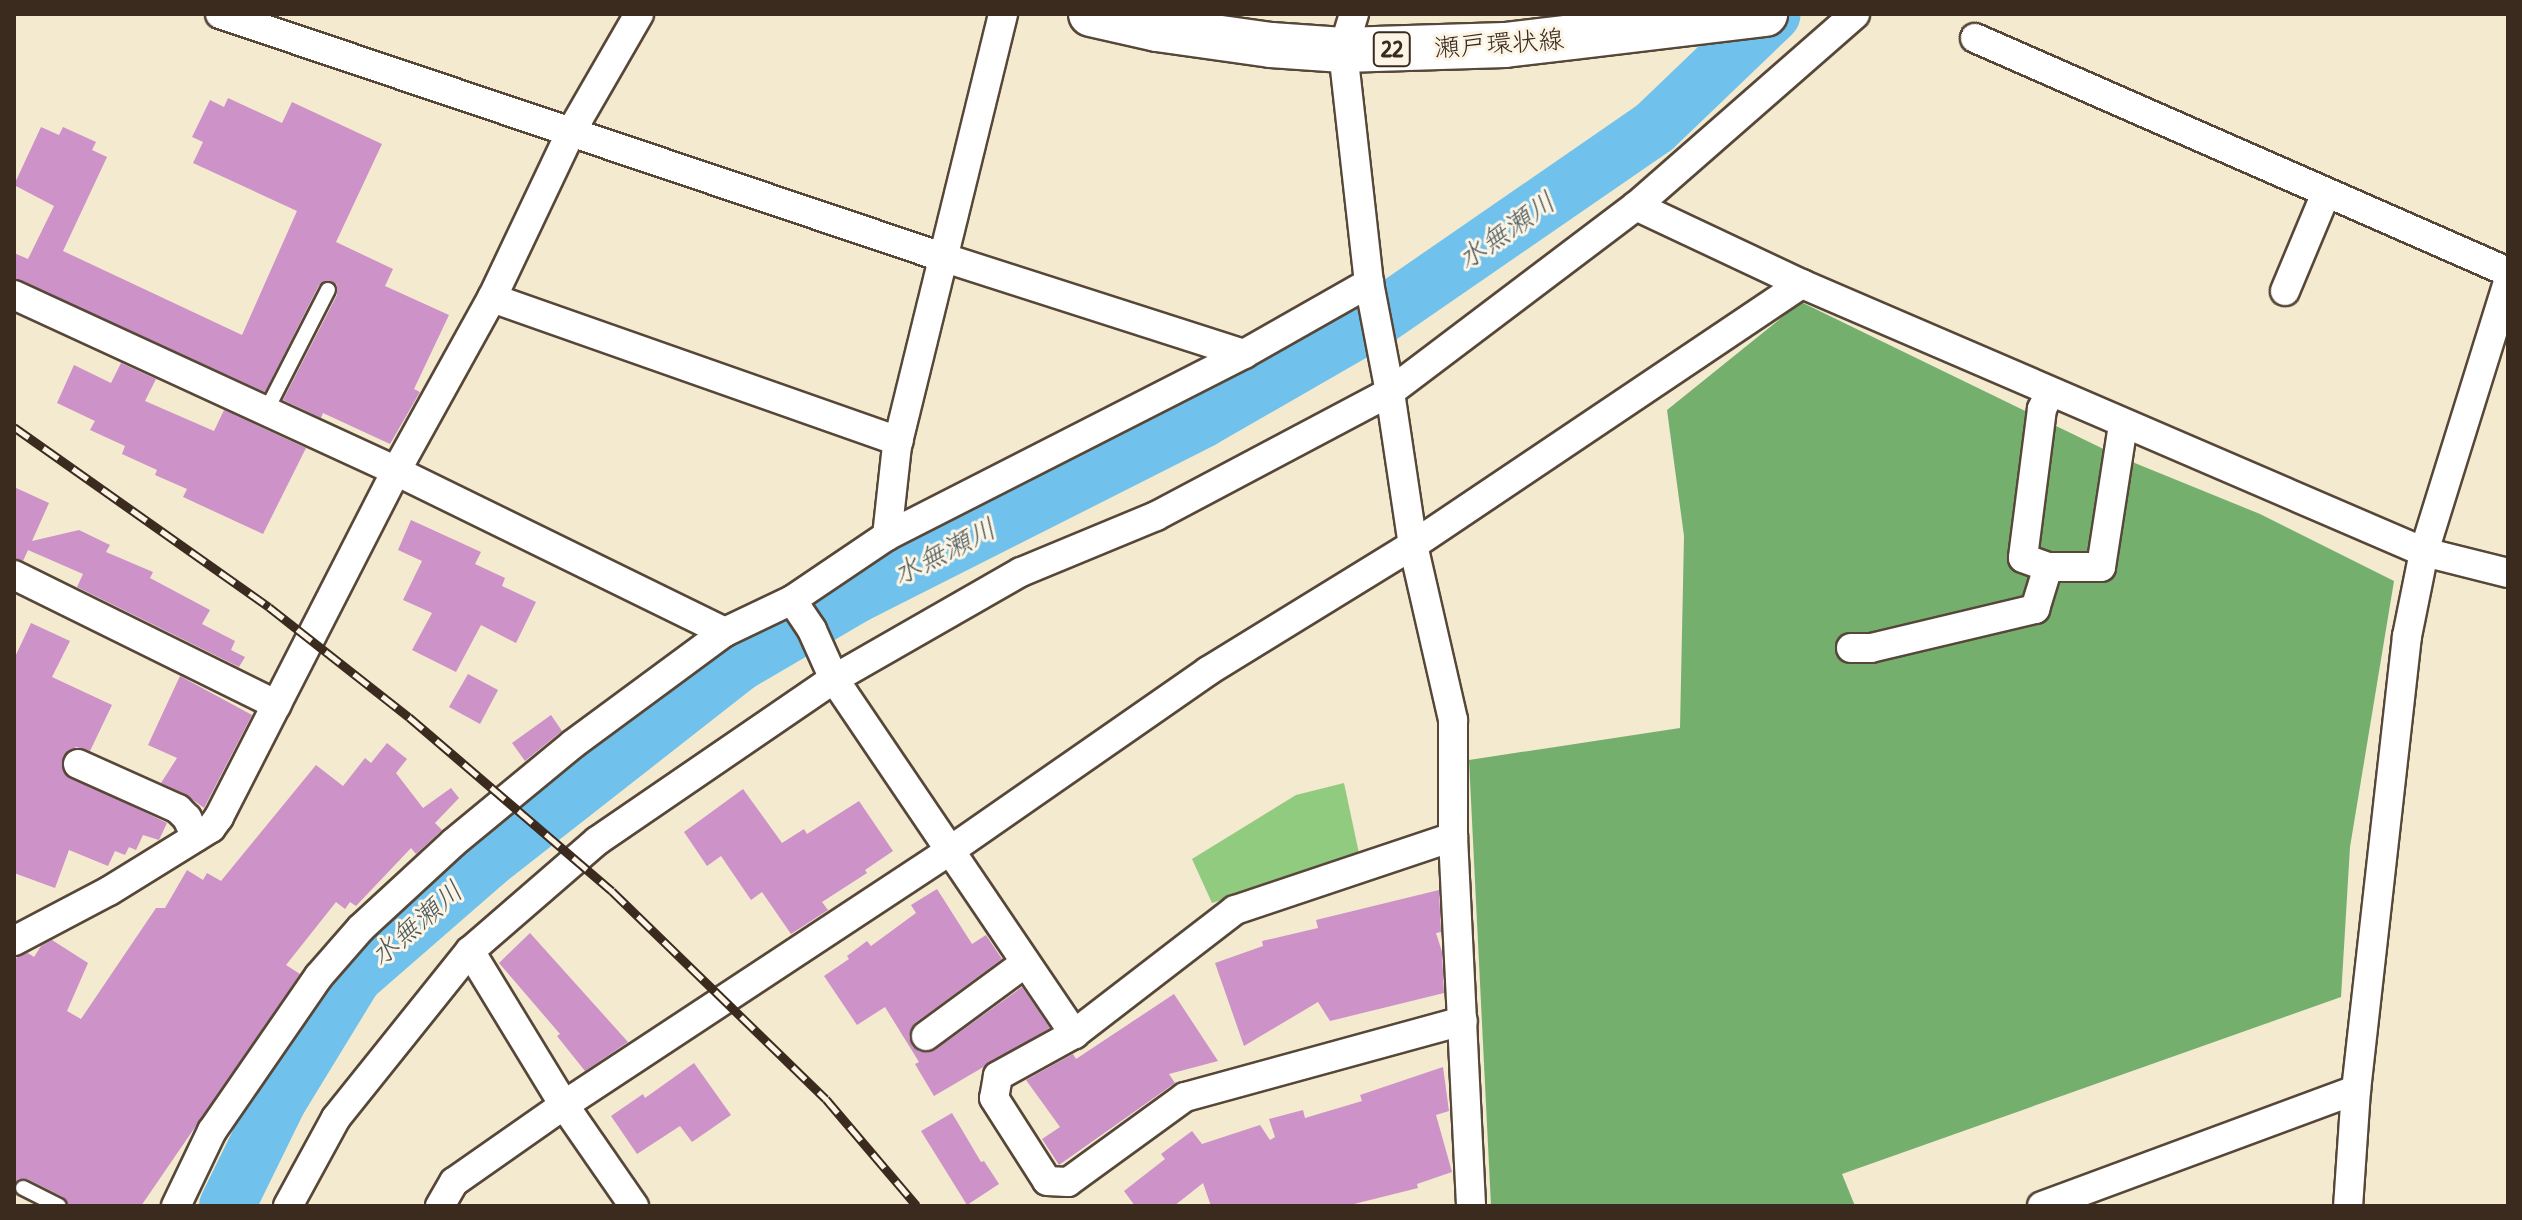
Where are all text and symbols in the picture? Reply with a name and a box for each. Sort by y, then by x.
street label: 瀬戸環状線 [1433,23,1565,63]
road number: 22 [1372,29,1412,69]
water label: 水無瀬川 [1450,184,1562,276]
water label: 水無瀬川 [886,511,1002,591]
water label: 水無瀬川 [363,874,469,972]

